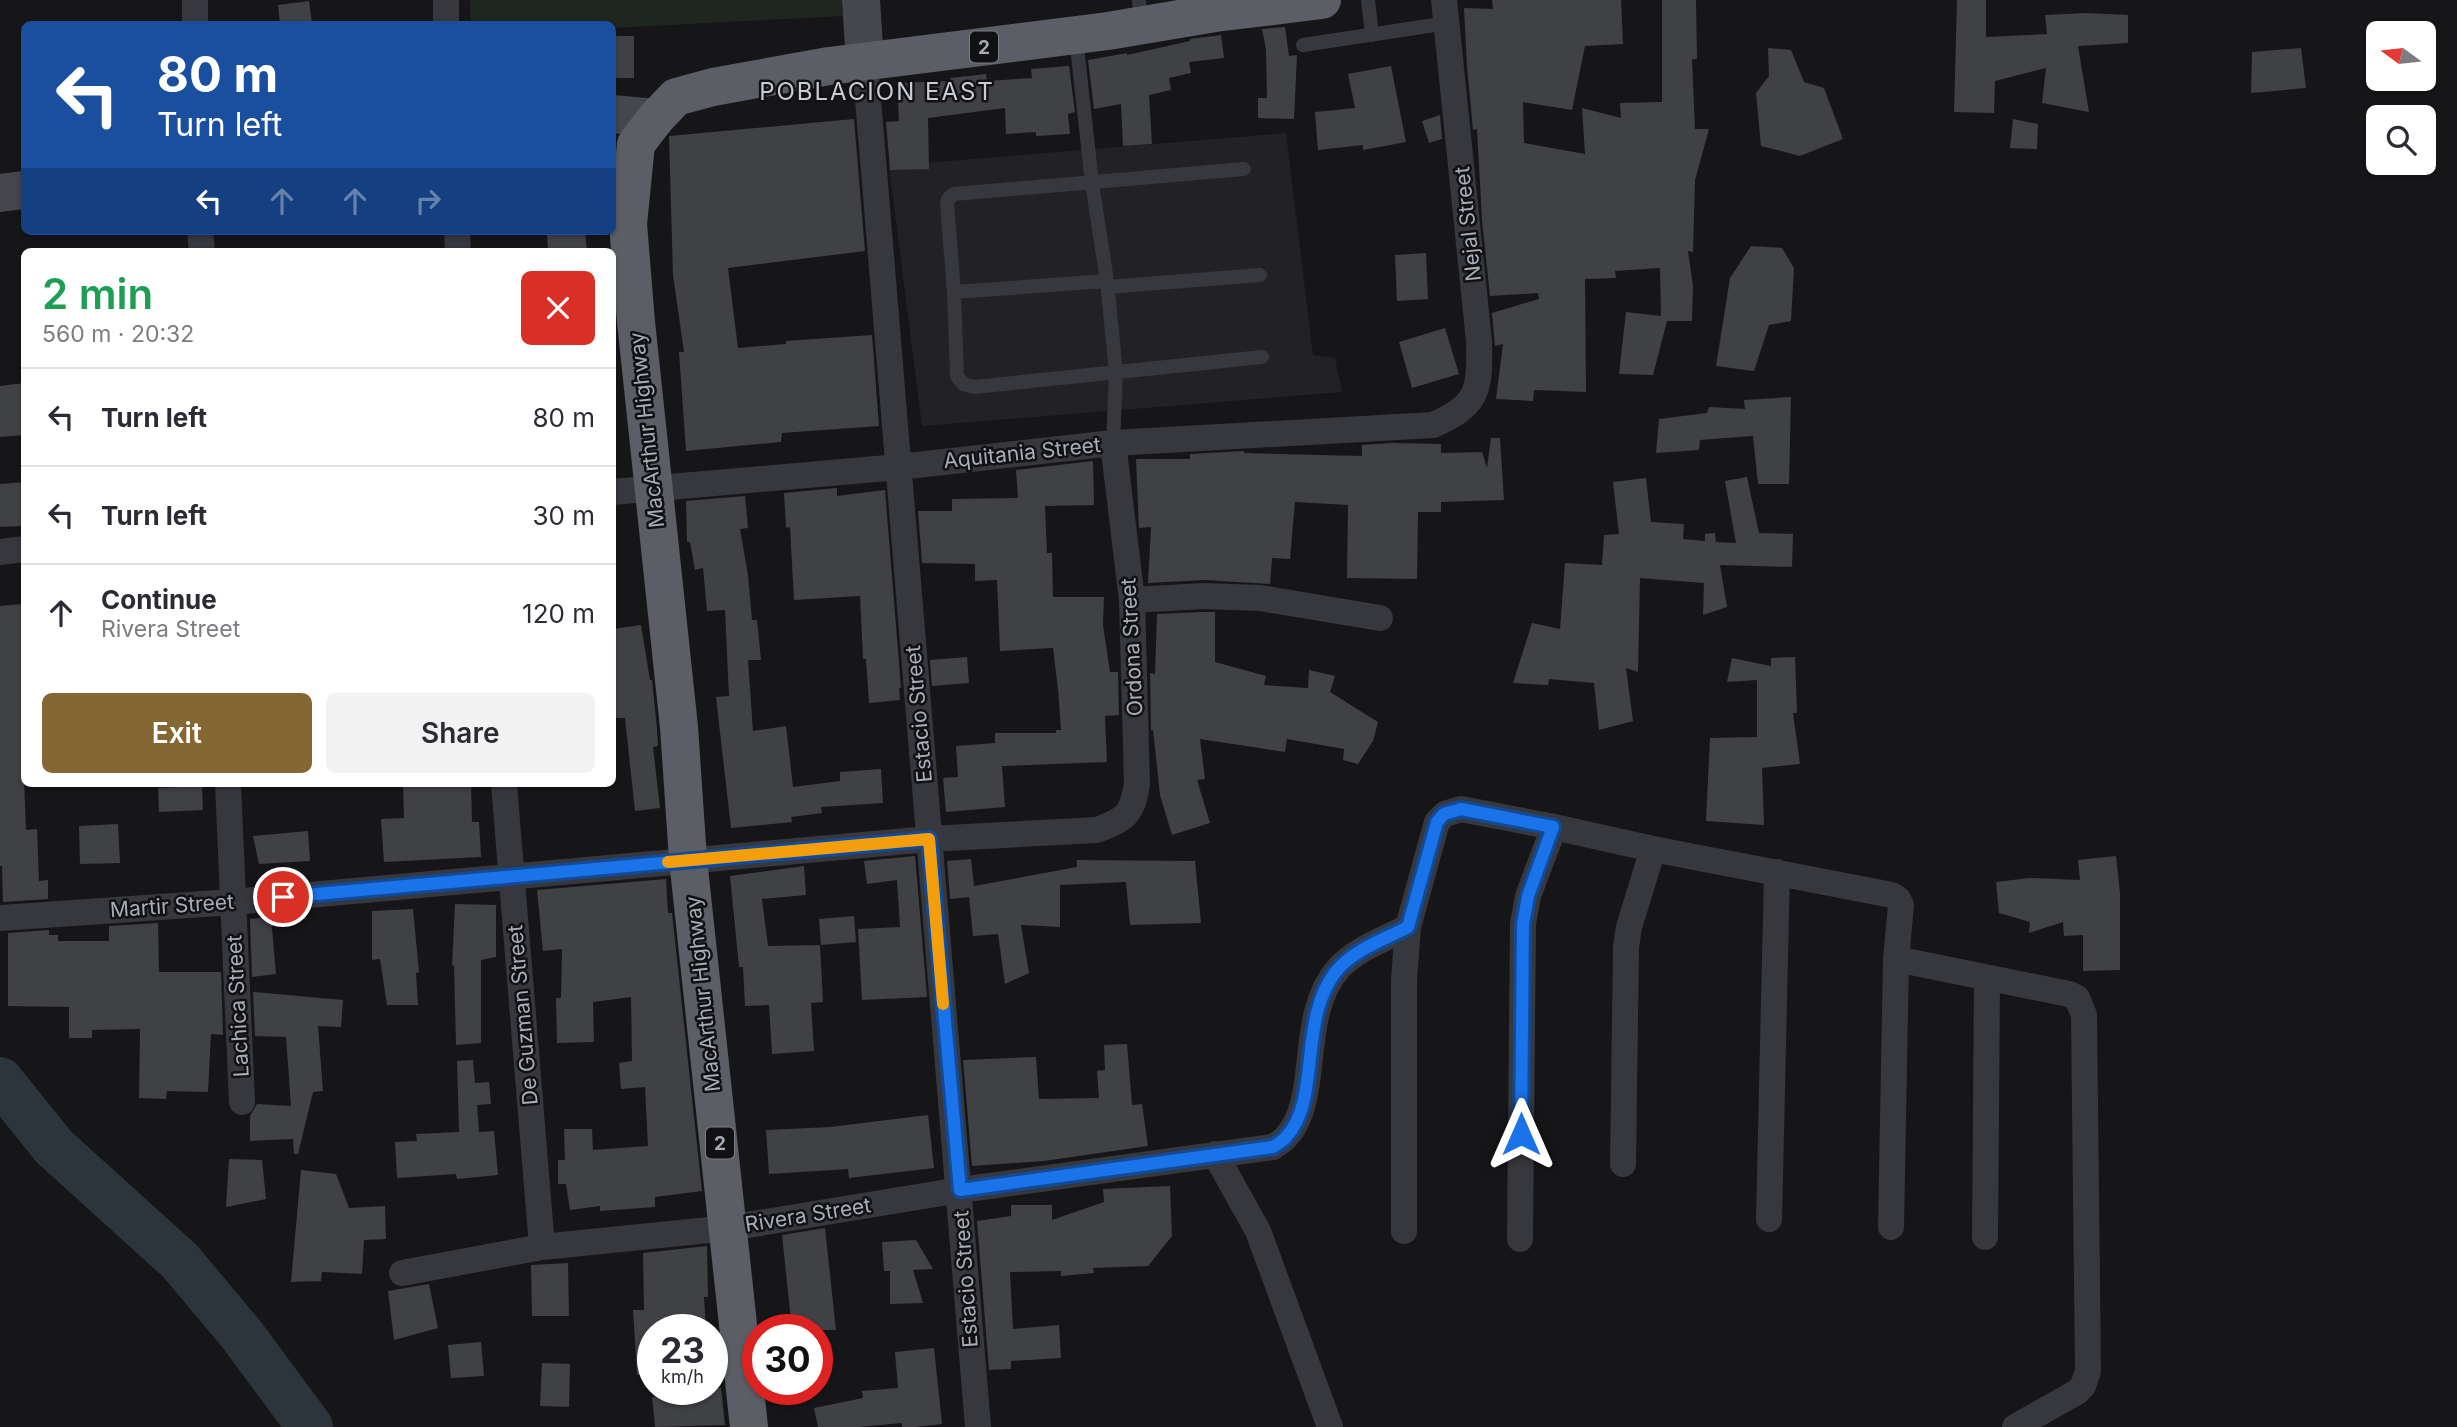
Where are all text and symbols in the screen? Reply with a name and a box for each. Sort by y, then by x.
north arrow [2366,21,2436,91]
map controls [2366,21,2436,175]
road number: 2 [970,32,998,62]
text: 80 m [157,45,278,104]
icon: left [42,49,133,140]
district label: POBLACION EAST [759,77,995,106]
text: Turn left [157,105,282,144]
button: search [2366,105,2436,175]
street label: Nejal Street [1449,165,1486,283]
icon: left [190,182,228,220]
icon: ahead [263,182,301,220]
icon: ahead [336,182,374,220]
icon: right [409,182,447,220]
text: 2 min [42,268,153,319]
button: close [521,271,595,345]
text: 560 m · 20:32 [42,320,194,348]
street label: MacArthur Highway [624,331,669,529]
icon: left [42,398,80,436]
text: Turn left [101,402,207,433]
text: 80 m [532,402,595,433]
street label: Aquitania Street [942,432,1102,473]
icon: left [42,496,80,534]
text: Turn left [101,500,207,531]
text: 30 m [532,500,595,531]
street label: Ordona Street [1115,577,1148,717]
text: Continue [101,584,217,615]
icon: ahead [42,594,80,632]
text: 120 m [522,598,595,629]
text: Rivera Street [101,615,240,643]
street label: Estacio Street [900,644,937,784]
button: Exit [42,693,312,773]
button: Share [326,693,595,773]
pin [253,867,313,927]
icon: arrive [264,878,302,916]
street label: Martir Street [109,889,235,922]
street label: MacArthur Highway [680,895,725,1093]
street label: De Guzman Street [502,924,543,1106]
street label: Lachica Street [221,934,254,1078]
position arrow [1484,1097,1558,1171]
road number: 2 [706,1128,734,1158]
street label: Rivera Street [743,1192,873,1237]
street label: Estacio Street [948,1210,983,1348]
speed limit sign: 30 [742,1314,833,1405]
text: 23 [660,1329,705,1371]
text: km/h [661,1366,704,1387]

